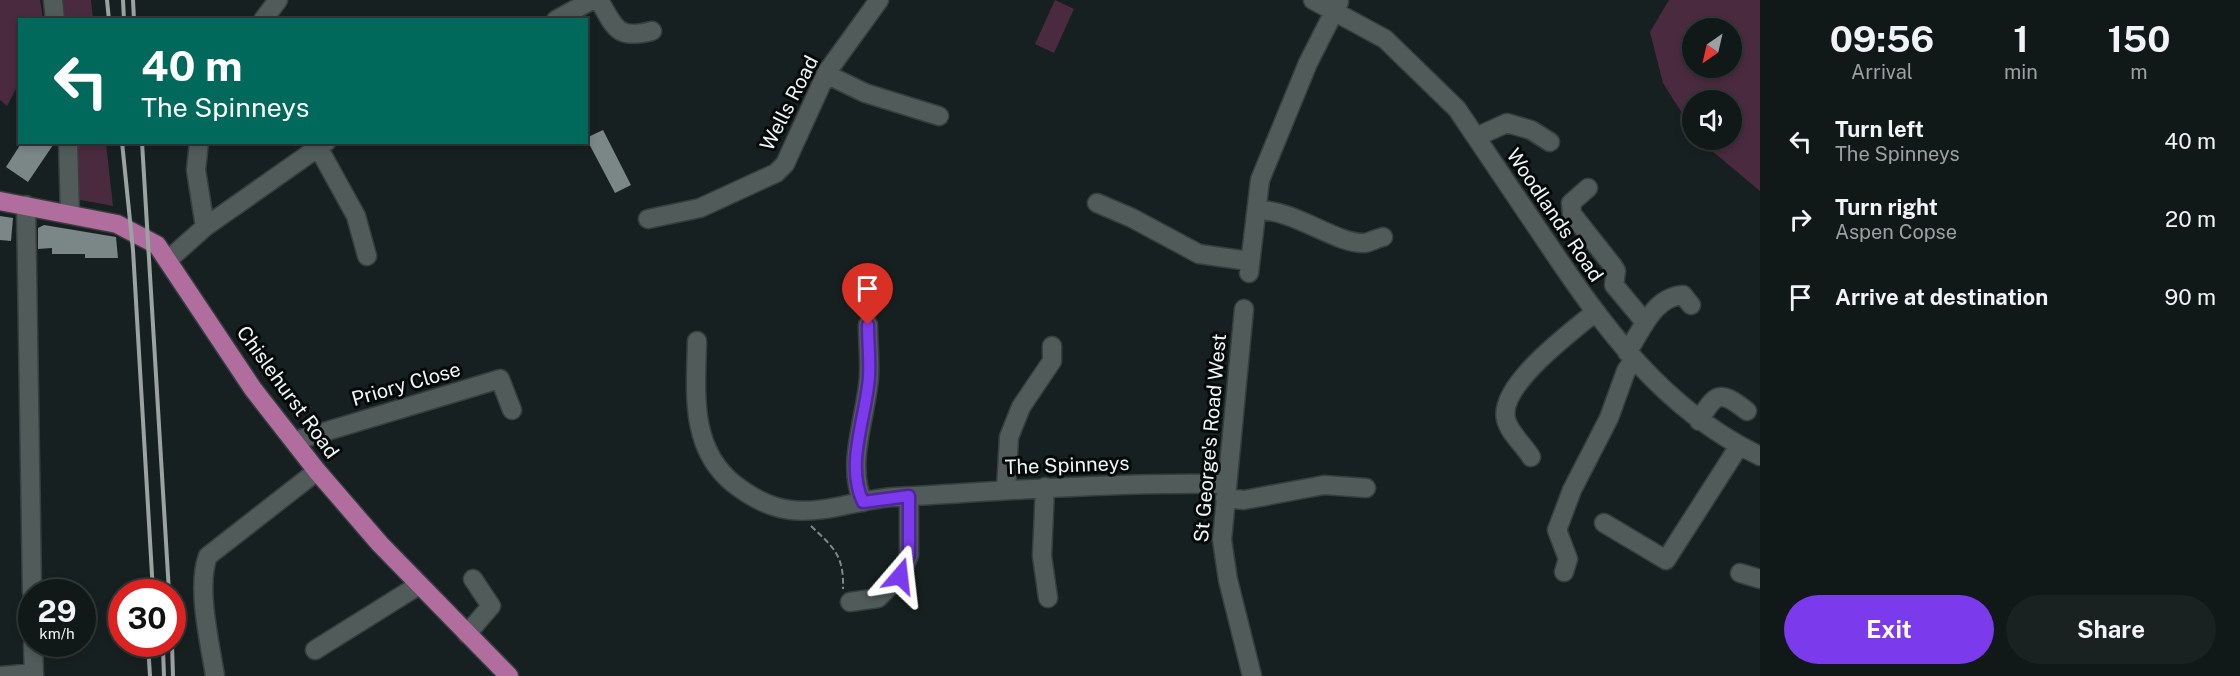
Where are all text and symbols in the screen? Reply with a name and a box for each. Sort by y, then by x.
north arrow [1682,18,1742,78]
map controls [1682,18,1742,150]
text: 09:56 [1830,18,1934,60]
text: 1 [2013,18,2029,60]
text: 150 [2107,18,2170,60]
text: 40 m [141,41,243,90]
icon: left [42,42,120,120]
street label: Wells Road [755,52,823,154]
text: Arrival [1851,60,1913,84]
text: min [2004,60,2038,84]
text: m [2130,60,2148,84]
button: sound [1682,90,1742,150]
text: The Spinneys [141,91,309,123]
text: Turn left [1835,116,1924,142]
icon: left [1784,125,1817,158]
text: 40 m [2164,128,2216,154]
text: The Spinneys [1835,142,1960,166]
street label: Woodlands Road [1502,144,1608,286]
text: Turn right [1835,194,1938,220]
icon: right [1784,203,1817,236]
text: 20 m [2165,206,2216,232]
text: Aspen Copse [1835,220,1957,244]
pin [842,263,893,325]
icon: arrive [851,272,884,305]
icon: arrive [1784,281,1817,314]
text: Arrive at destination [1835,284,2048,310]
text: 90 m [2165,284,2216,310]
street label: Chislehurst Road [232,321,344,463]
street label: St George's Road West [1189,332,1231,544]
street label: Priory Close [349,357,463,411]
street label: The Spinneys [1004,451,1130,479]
position arrow [868,544,932,608]
speed limit sign: 30 [108,579,186,657]
text: 29 [38,593,76,629]
button: Exit [1784,595,1994,664]
button: Share [2006,595,2216,664]
text: km/h [39,625,75,642]

